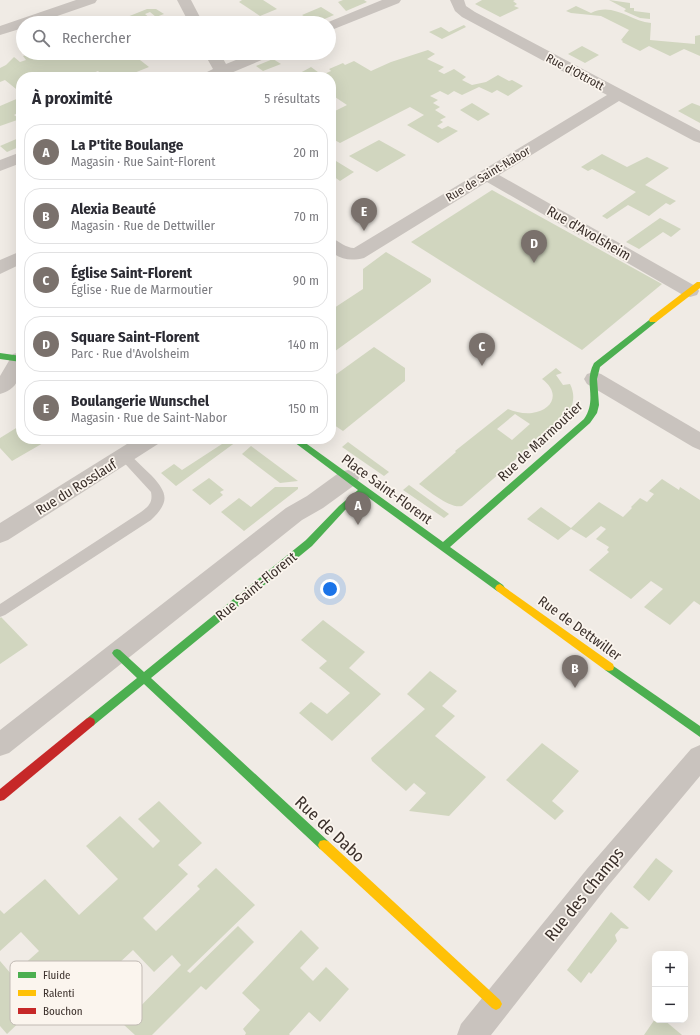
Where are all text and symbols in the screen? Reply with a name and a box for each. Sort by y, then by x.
search box [16,16,336,60]
icon: search [30,27,52,49]
text: Rechercher [62,29,131,47]
street label: Rue d'Ottrott [544,51,607,93]
text: À proximité [32,88,113,109]
text: 5 résultats [264,91,320,106]
text: La P'tite Boulange [71,136,183,154]
street label: Rue de Saint-Nabor [443,143,533,205]
text: A [42,145,50,160]
text: 20 m [293,145,319,160]
text: Magasin · Rue Saint-Florent [71,154,215,169]
pin: E [351,198,377,231]
text: Alexia Beauté [71,200,156,218]
street label: Rue d'Avolsheim [544,203,634,264]
text: B [42,209,50,224]
text: 70 m [294,209,319,224]
text: Magasin · Rue de Dettwiller [71,218,215,233]
pin: D [521,230,547,263]
text: Église Saint-Florent [71,264,192,282]
text: C [43,273,49,288]
text: 90 m [293,273,319,288]
text: Église · Rue de Marmoutier [71,282,213,297]
text: Square Saint-Florent [71,328,200,346]
pin: C [469,333,495,366]
text: D [42,337,50,352]
text: 140 m [288,337,319,352]
text: Parc · Rue d'Avolsheim [71,346,190,361]
text: Boulangerie Wunschel [71,392,209,410]
street label: Rue de Marmoutier [494,398,586,485]
text: E [43,401,49,416]
text: 150 m [288,401,319,416]
text: Magasin · Rue de Saint-Nabor [71,410,227,425]
street label: Place Saint-Florent [338,451,436,528]
street label: Rue du Rosslauf [33,455,121,519]
pin: A [345,492,371,525]
street label: Rue Saint-Florent [212,548,301,624]
your location [320,579,340,599]
street label: Rue de Dettwiller [535,592,625,664]
pin: B [562,655,588,688]
street label: Rue de Dabo [290,792,369,867]
street label: Rue des Champs [540,843,629,945]
map controls [652,951,688,1023]
button: + [652,951,688,987]
legend [10,961,142,1025]
text: Fluide [43,969,70,982]
text: Ralenti [43,987,75,1000]
button: − [652,987,688,1023]
text: Bouchon [43,1005,83,1018]

